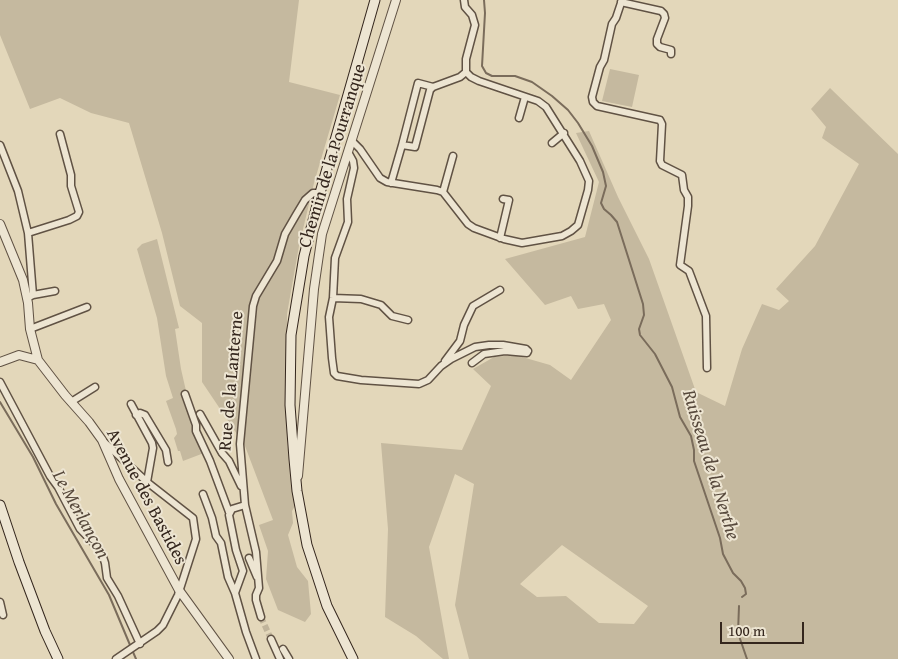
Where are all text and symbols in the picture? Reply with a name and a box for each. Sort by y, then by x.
street label: Chemin de la Pourranque [295,61,371,251]
street label: Rue de la Lanterne [215,310,249,452]
water label: Ruisseau de la Nerthe [676,387,744,543]
street label: Avenue des Bastides [101,425,191,569]
water label: Le Merlançon [46,467,114,563]
scale bar [723,612,807,644]
text: 100 m [728,620,765,641]

